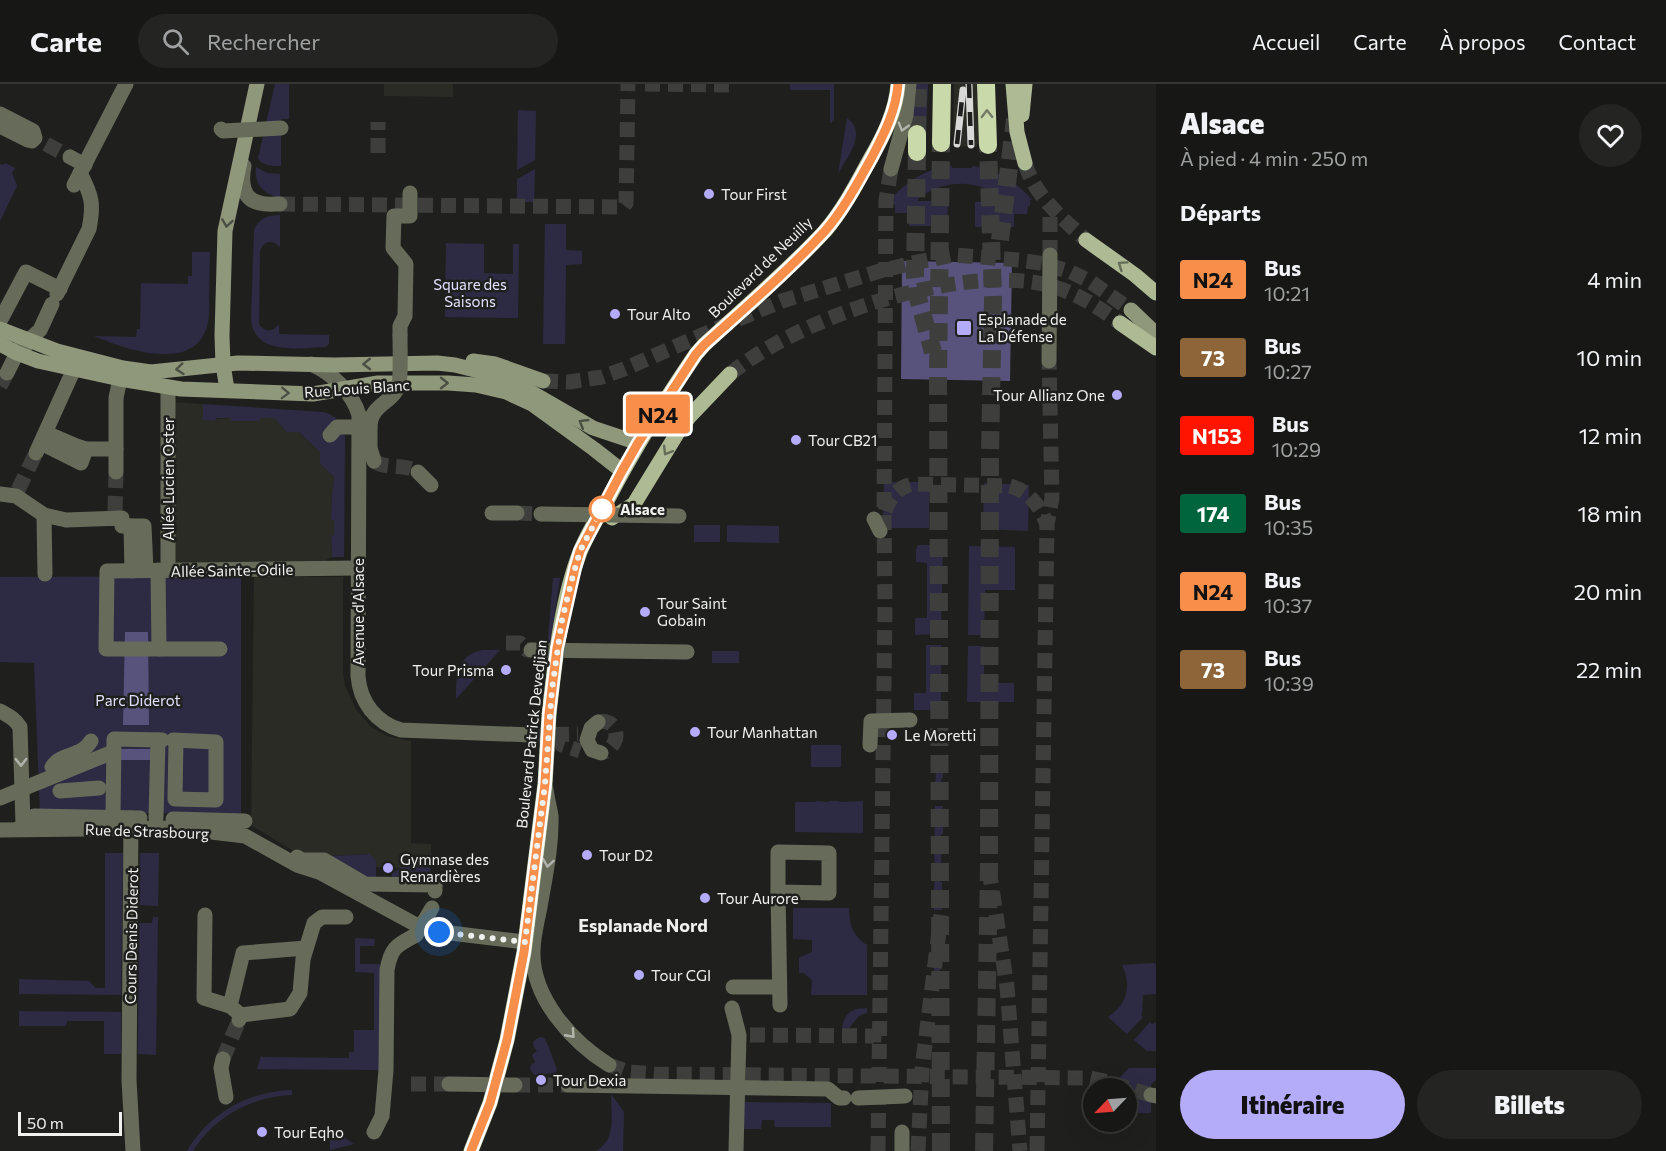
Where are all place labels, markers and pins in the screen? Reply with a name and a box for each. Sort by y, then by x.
place label: Tour First [721,185,787,203]
marker: Tour First [702,187,716,201]
place label: Tour Alto [627,305,691,323]
marker: Tour Alto [608,307,622,321]
place label: Esplanade de La Défense [978,310,1067,345]
marker: Esplanade de La Défense [955,319,973,337]
place label: Tour Allianz One [993,386,1105,404]
marker: Tour Allianz One [1110,388,1124,402]
place label: Tour CB21 [808,431,877,449]
marker: Tour CB21 [789,433,803,447]
marker: Alsace [589,496,615,522]
place label: Alsace [620,500,665,518]
place label: Tour Saint Gobain [657,594,727,629]
marker: Tour Saint Gobain [638,605,652,619]
place label: Tour Prisma [412,661,494,679]
marker: Tour Prisma [499,663,513,677]
place label: Tour Manhattan [707,723,818,741]
marker: Tour Manhattan [688,725,702,739]
place label: Le Moretti [904,726,976,744]
marker: Le Moretti [885,728,899,742]
place label: Tour D2 [599,846,653,864]
marker: Tour D2 [580,848,594,862]
place label: Gymnase des Renardières [400,850,489,885]
marker: Gymnase des Renardières [381,861,395,875]
place label: Tour Aurore [717,889,799,907]
marker: Tour Aurore [698,891,712,905]
place label: Tour CGI [651,966,711,984]
marker: Tour CGI [632,968,646,982]
place label: Tour Dexia [553,1071,626,1089]
marker: Tour Dexia [534,1073,548,1087]
place label: Tour Eqho [274,1123,344,1141]
marker: Tour Eqho [255,1125,269,1139]

